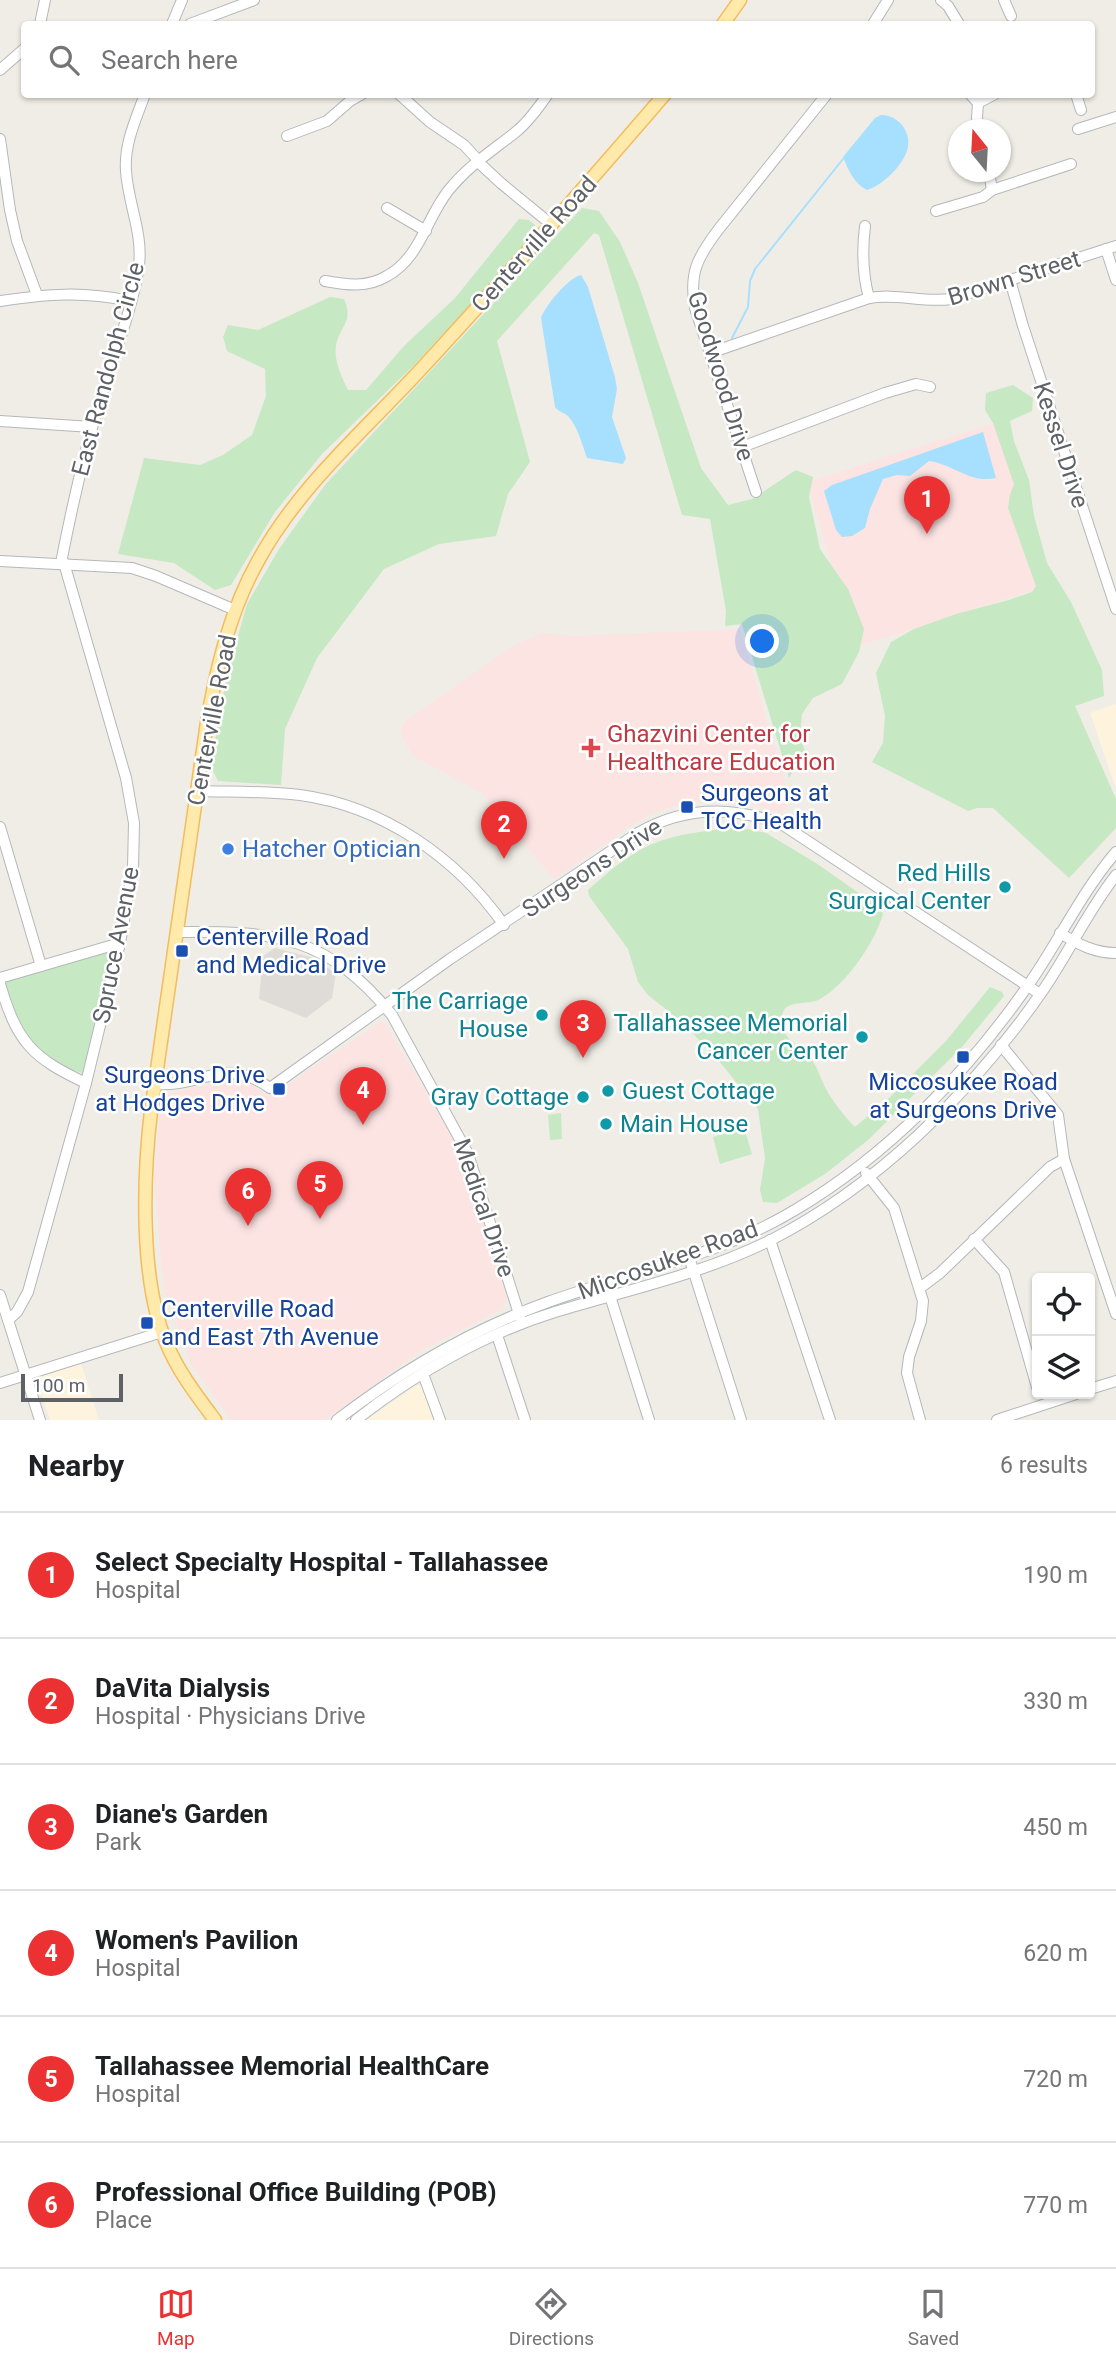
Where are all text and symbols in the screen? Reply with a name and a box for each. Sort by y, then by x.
search box [21,21,1095,98]
icon: search [45,41,83,79]
text: Search here [101,45,238,75]
north arrow [948,119,1011,182]
street label: Centerville Road [466,170,602,318]
street label: Brown Street [944,245,1084,311]
street label: East Randolph Circle [66,259,150,479]
street label: Goodwood Drive [682,288,760,464]
street label: Kessel Drive [1027,379,1095,511]
pin: 1 [904,476,950,534]
your location [745,624,779,658]
street label: Centerville Road [182,632,242,808]
place label: Ghazvini Center for Healthcare Education [607,720,835,776]
marker: Ghazvini Center for Healthcare Education [581,738,601,758]
place label: Surgeons at TCC Health [701,779,829,835]
marker: Surgeons at TCC Health [679,799,695,815]
pin: 2 [481,801,527,859]
street label: Surgeons Drive [517,812,667,924]
place label: Hatcher Optician [242,835,421,863]
marker: Hatcher Optician [220,841,236,857]
place label: Red Hills Surgical Center [829,859,991,915]
street label: Spruce Avenue [87,864,145,1026]
marker: Red Hills Surgical Center [997,879,1013,895]
place label: Centerville Road and Medical Drive [196,923,386,979]
marker: Centerville Road and Medical Drive [174,943,190,959]
place label: The Carriage House [392,987,528,1043]
pin: 3 [560,1000,606,1058]
marker: The Carriage House [534,1007,550,1023]
place label: Tallahassee Memorial Cancer Center [613,1009,848,1065]
marker: Tallahassee Memorial Cancer Center [854,1029,870,1045]
marker: Miccosukee Road at Surgeons Drive [955,1049,971,1065]
place label: Surgeons Drive at Hodges Drive [95,1061,265,1117]
pin: 4 [340,1067,386,1125]
place label: Miccosukee Road at Surgeons Drive [868,1068,1058,1124]
place label: Guest Cottage [622,1077,775,1105]
marker: Surgeons Drive at Hodges Drive [271,1081,287,1097]
place label: Gray Cottage [431,1083,569,1111]
marker: Guest Cottage [600,1083,616,1099]
marker: Gray Cottage [575,1089,591,1105]
place label: Main House [620,1110,748,1138]
marker: Main House [598,1116,614,1132]
street label: Medical Drive [447,1135,521,1281]
pin: 5 [297,1161,343,1219]
pin: 6 [225,1168,271,1226]
street label: Miccosukee Road [574,1214,762,1306]
map controls [1032,1273,1095,1399]
button: locate [1032,1273,1095,1336]
place label: Centerville Road and East 7th Avenue [161,1295,379,1351]
marker: Centerville Road and East 7th Avenue [139,1315,155,1331]
button: layers [1032,1336,1095,1399]
scale bar [21,1371,122,1403]
text: 100 m [32,1374,85,1397]
text: Nearby [28,1448,124,1483]
text: 6 results [1000,1452,1088,1479]
text: Select Specialty Hospital - Tallahassee [95,1547,548,1577]
text: 1 [44,1562,58,1589]
text: 190 m [1023,1562,1088,1589]
text: Hospital [95,1577,181,1604]
text: DaVita Dialysis [95,1673,270,1703]
text: 2 [44,1688,58,1715]
text: 330 m [1023,1688,1088,1715]
text: Hospital · Physicians Drive [95,1703,366,1730]
text: Diane's Garden [95,1799,268,1829]
text: 3 [44,1814,58,1841]
text: 450 m [1023,1814,1088,1841]
text: Park [95,1829,141,1856]
text: Women's Pavilion [95,1925,298,1955]
text: 4 [44,1940,58,1967]
text: 620 m [1023,1940,1088,1967]
text: Hospital [95,1955,181,1982]
text: Tallahassee Memorial HealthCare [95,2051,489,2081]
text: 5 [44,2066,58,2093]
text: 720 m [1023,2066,1088,2093]
text: Hospital [95,2081,181,2108]
text: Professional Office Building (POB) [95,2177,497,2207]
text: 6 [44,2192,58,2219]
text: 770 m [1023,2192,1088,2219]
text: Place [95,2207,152,2234]
tab: Map [157,2285,195,2350]
tab: Directions [509,2285,594,2350]
tab: Saved [908,2285,959,2350]

